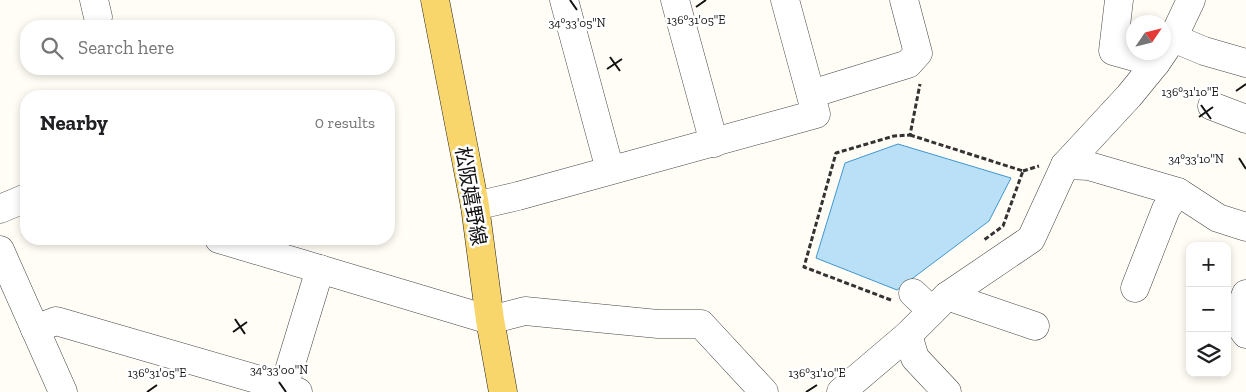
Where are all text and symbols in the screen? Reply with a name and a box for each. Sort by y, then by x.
text: 136°31'05"E [667,13,725,27]
north arrow [1126,15,1171,60]
text: 34°33'05"N [548,16,606,30]
search box [20,20,395,75]
icon: search [38,34,66,62]
text: Search here [78,36,174,59]
text: 136°31'10"E [1161,85,1219,99]
text: Nearby [40,110,108,135]
text: 0 results [315,113,375,132]
street label: 松阪嬉野線 [450,145,492,247]
text: 34°33'10"N [1168,152,1224,166]
map controls [1186,242,1231,377]
button: + [1186,242,1231,287]
button: − [1186,287,1231,332]
button: layers [1186,332,1231,377]
text: 34°33'00"N [250,363,308,377]
text: 136°31'05"E [128,366,186,380]
text: 136°31'10"E [788,366,846,380]

